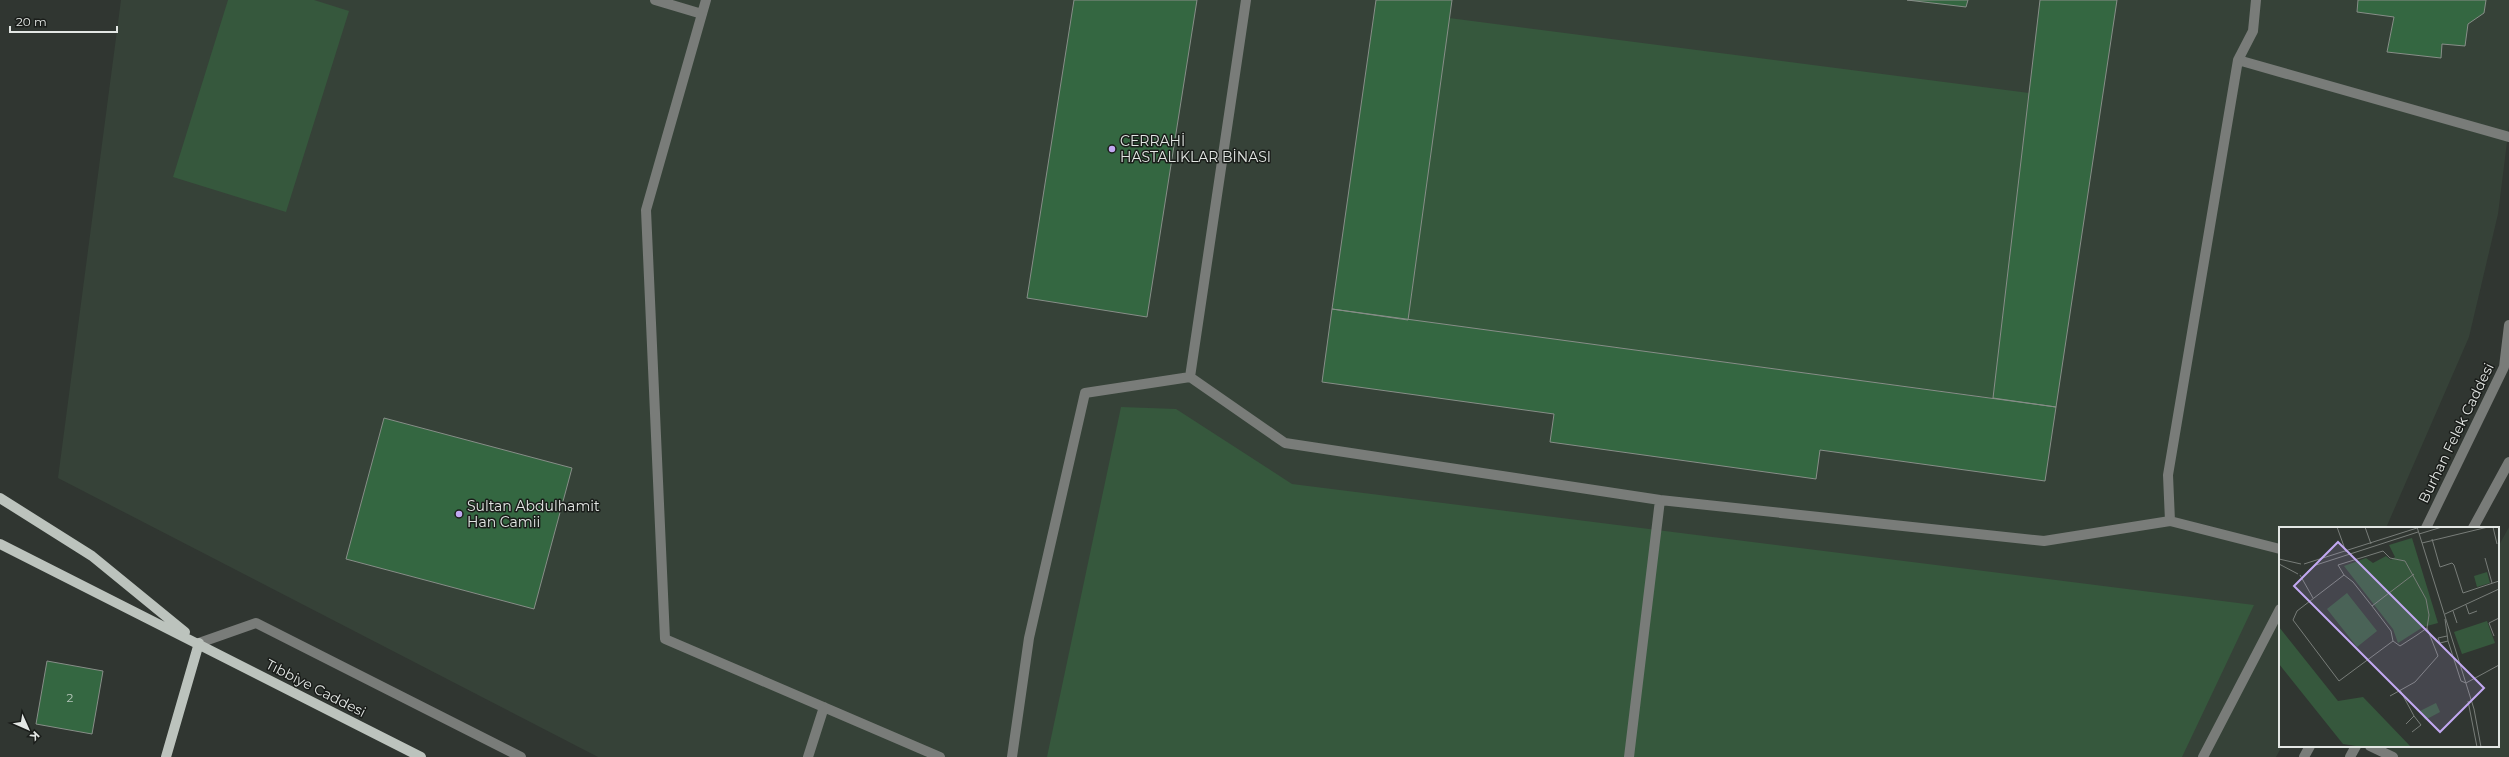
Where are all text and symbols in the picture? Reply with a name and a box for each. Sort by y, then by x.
scale bar [10,8,117,34]
text: 20 m [16,14,47,29]
place label: CERRAHİ HASTALIKLAR BİNASI [1120,132,1271,166]
marker: CERRAHİ HASTALIKLAR BİNASI [1107,144,1117,154]
street label: Burhan Felek Caddesi [2414,360,2498,506]
place label: Sultan Abdulhamit Han Camii [467,497,600,531]
marker: Sultan Abdulhamit Han Camii [454,509,464,519]
inset map [2279,527,2499,747]
street label: Tıbbiye Caddesi [263,655,369,721]
house number: 2 [67,690,74,705]
north arrow [8,709,48,749]
text: K [27,728,43,745]

